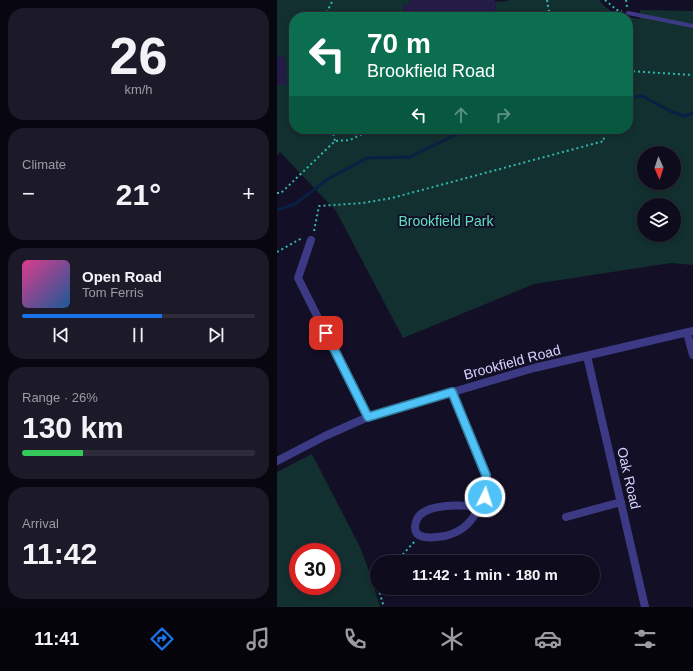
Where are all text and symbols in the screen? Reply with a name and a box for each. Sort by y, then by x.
text: 26 [110,27,167,85]
icon: left [301,28,353,80]
text: 70 m [367,28,431,59]
text: Brookfield Road [367,61,495,81]
text: km/h [124,82,153,97]
icon: left [408,104,430,126]
icon: ahead [450,104,472,126]
icon: right [492,104,514,126]
north arrow [637,146,681,190]
map controls [637,146,681,242]
text: Climate [22,157,66,172]
text: 21° [116,178,161,211]
text: − [22,181,35,206]
text: + [242,181,255,206]
button: layers [637,198,681,242]
park label: Brookfield Park [399,213,494,229]
text: Open Road [82,268,162,285]
text: Tom Ferris [82,285,143,300]
pin [309,316,343,350]
icon: arrive [315,322,337,344]
icon: previous [50,324,72,346]
icon: pause [127,324,149,346]
icon: next [205,324,227,346]
street label: Brookfield Road [462,341,562,383]
text: Range · 26% [22,390,98,405]
text: 130 km [22,411,124,444]
street label: Oak Road [614,445,644,511]
position arrow [464,476,506,518]
text: Arrival [22,516,59,531]
text: 11:42 [22,537,97,570]
speed limit sign: 30 [289,543,341,595]
text: 11:42 · 1 min · 180 m [412,566,558,583]
icon: directions [148,625,176,653]
icon: music [244,625,272,653]
icon: phone [341,625,369,653]
icon: climate [438,625,466,653]
icon: car [534,625,562,653]
icon: filters [631,625,659,653]
text: 11:41 [34,629,79,649]

